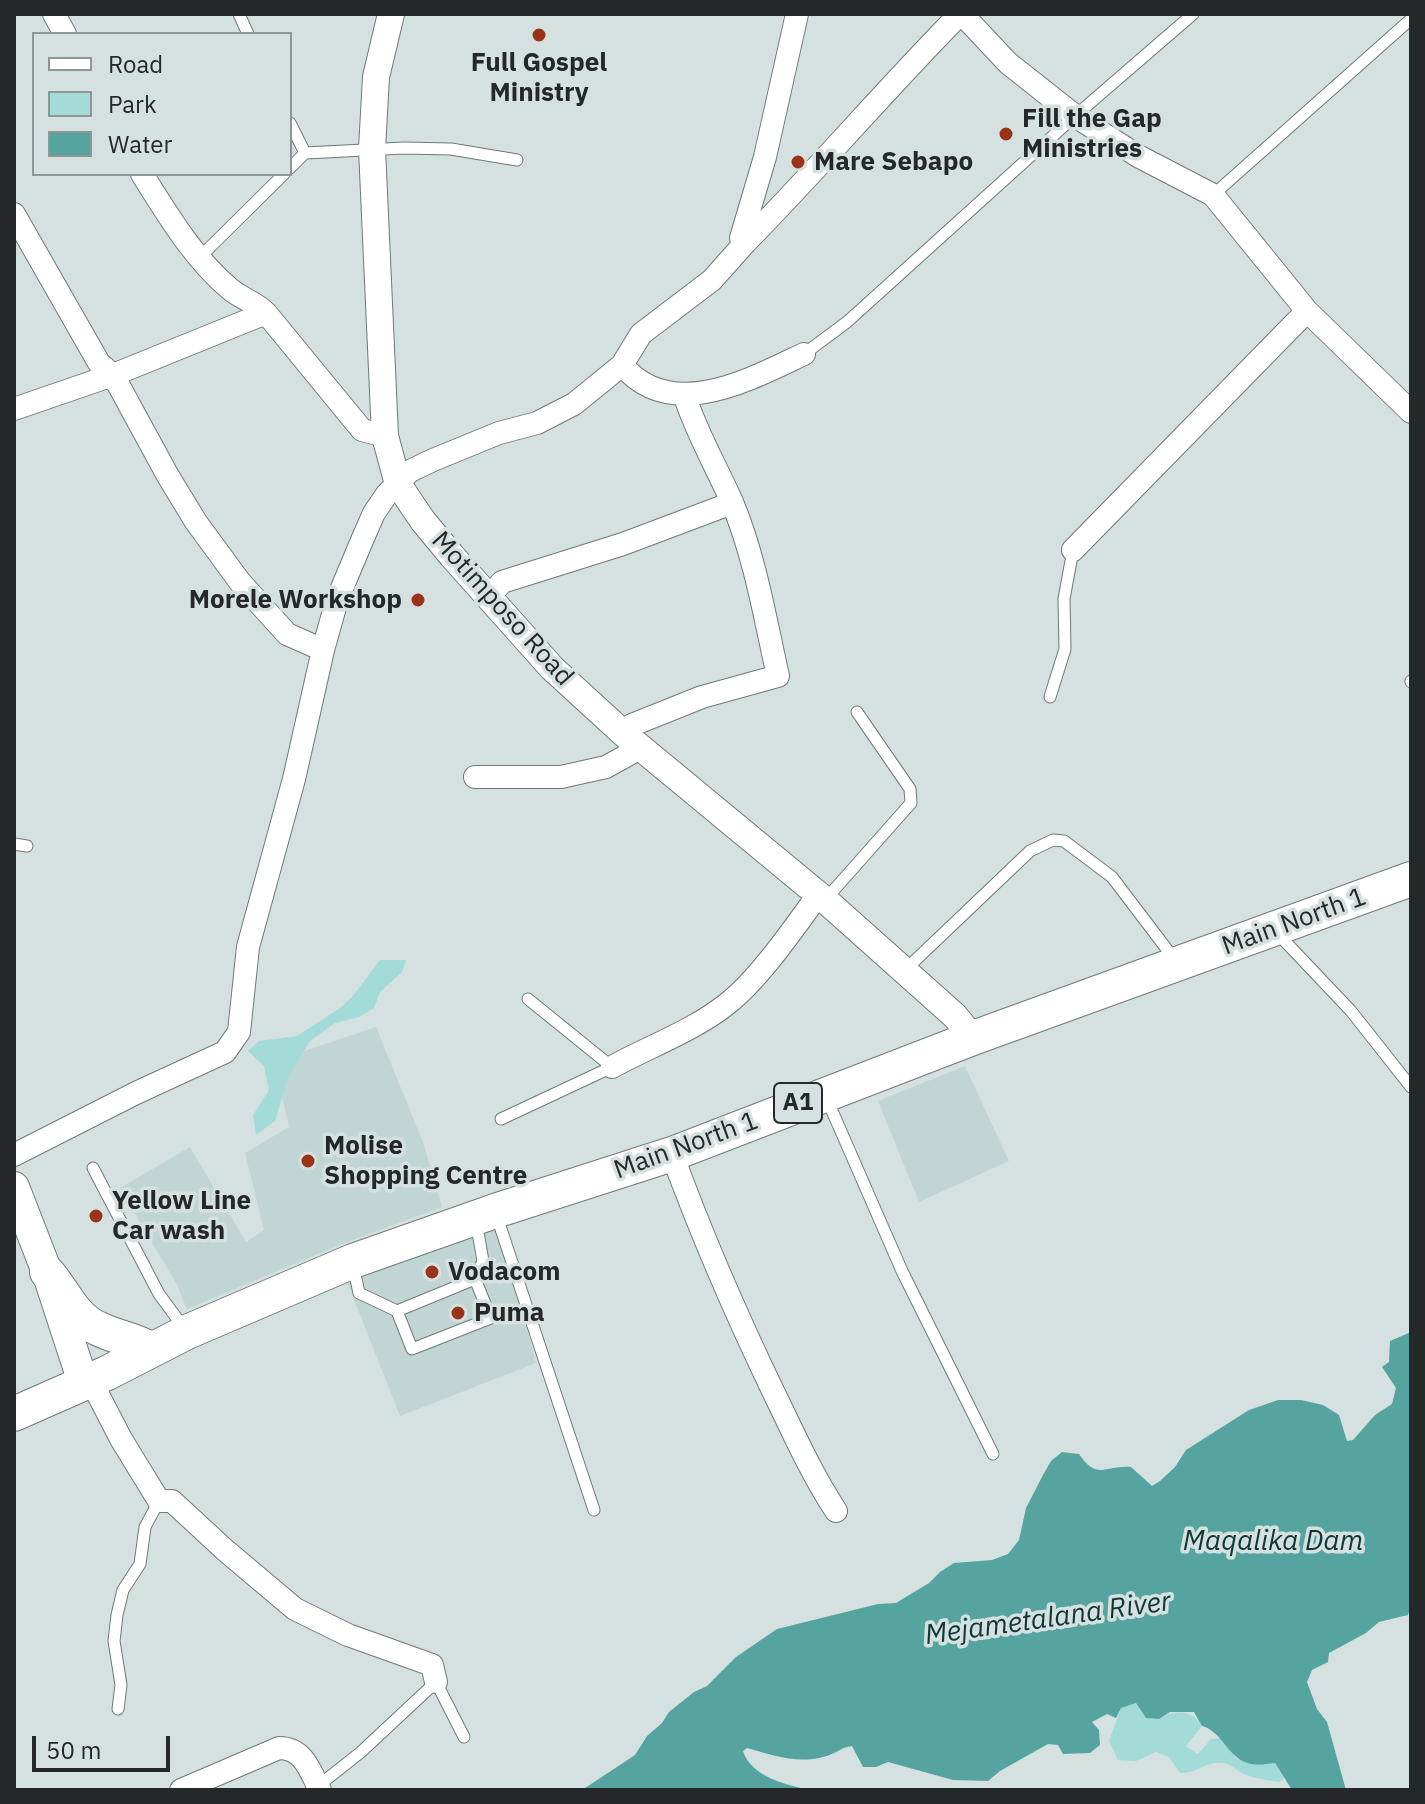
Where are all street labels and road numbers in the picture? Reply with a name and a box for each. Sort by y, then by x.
street label: Motimposo Road [425,525,579,693]
street label: Main North 1 [1218,882,1370,962]
road number: A1 [774,1083,822,1123]
street label: Main North 1 [610,1106,762,1186]

